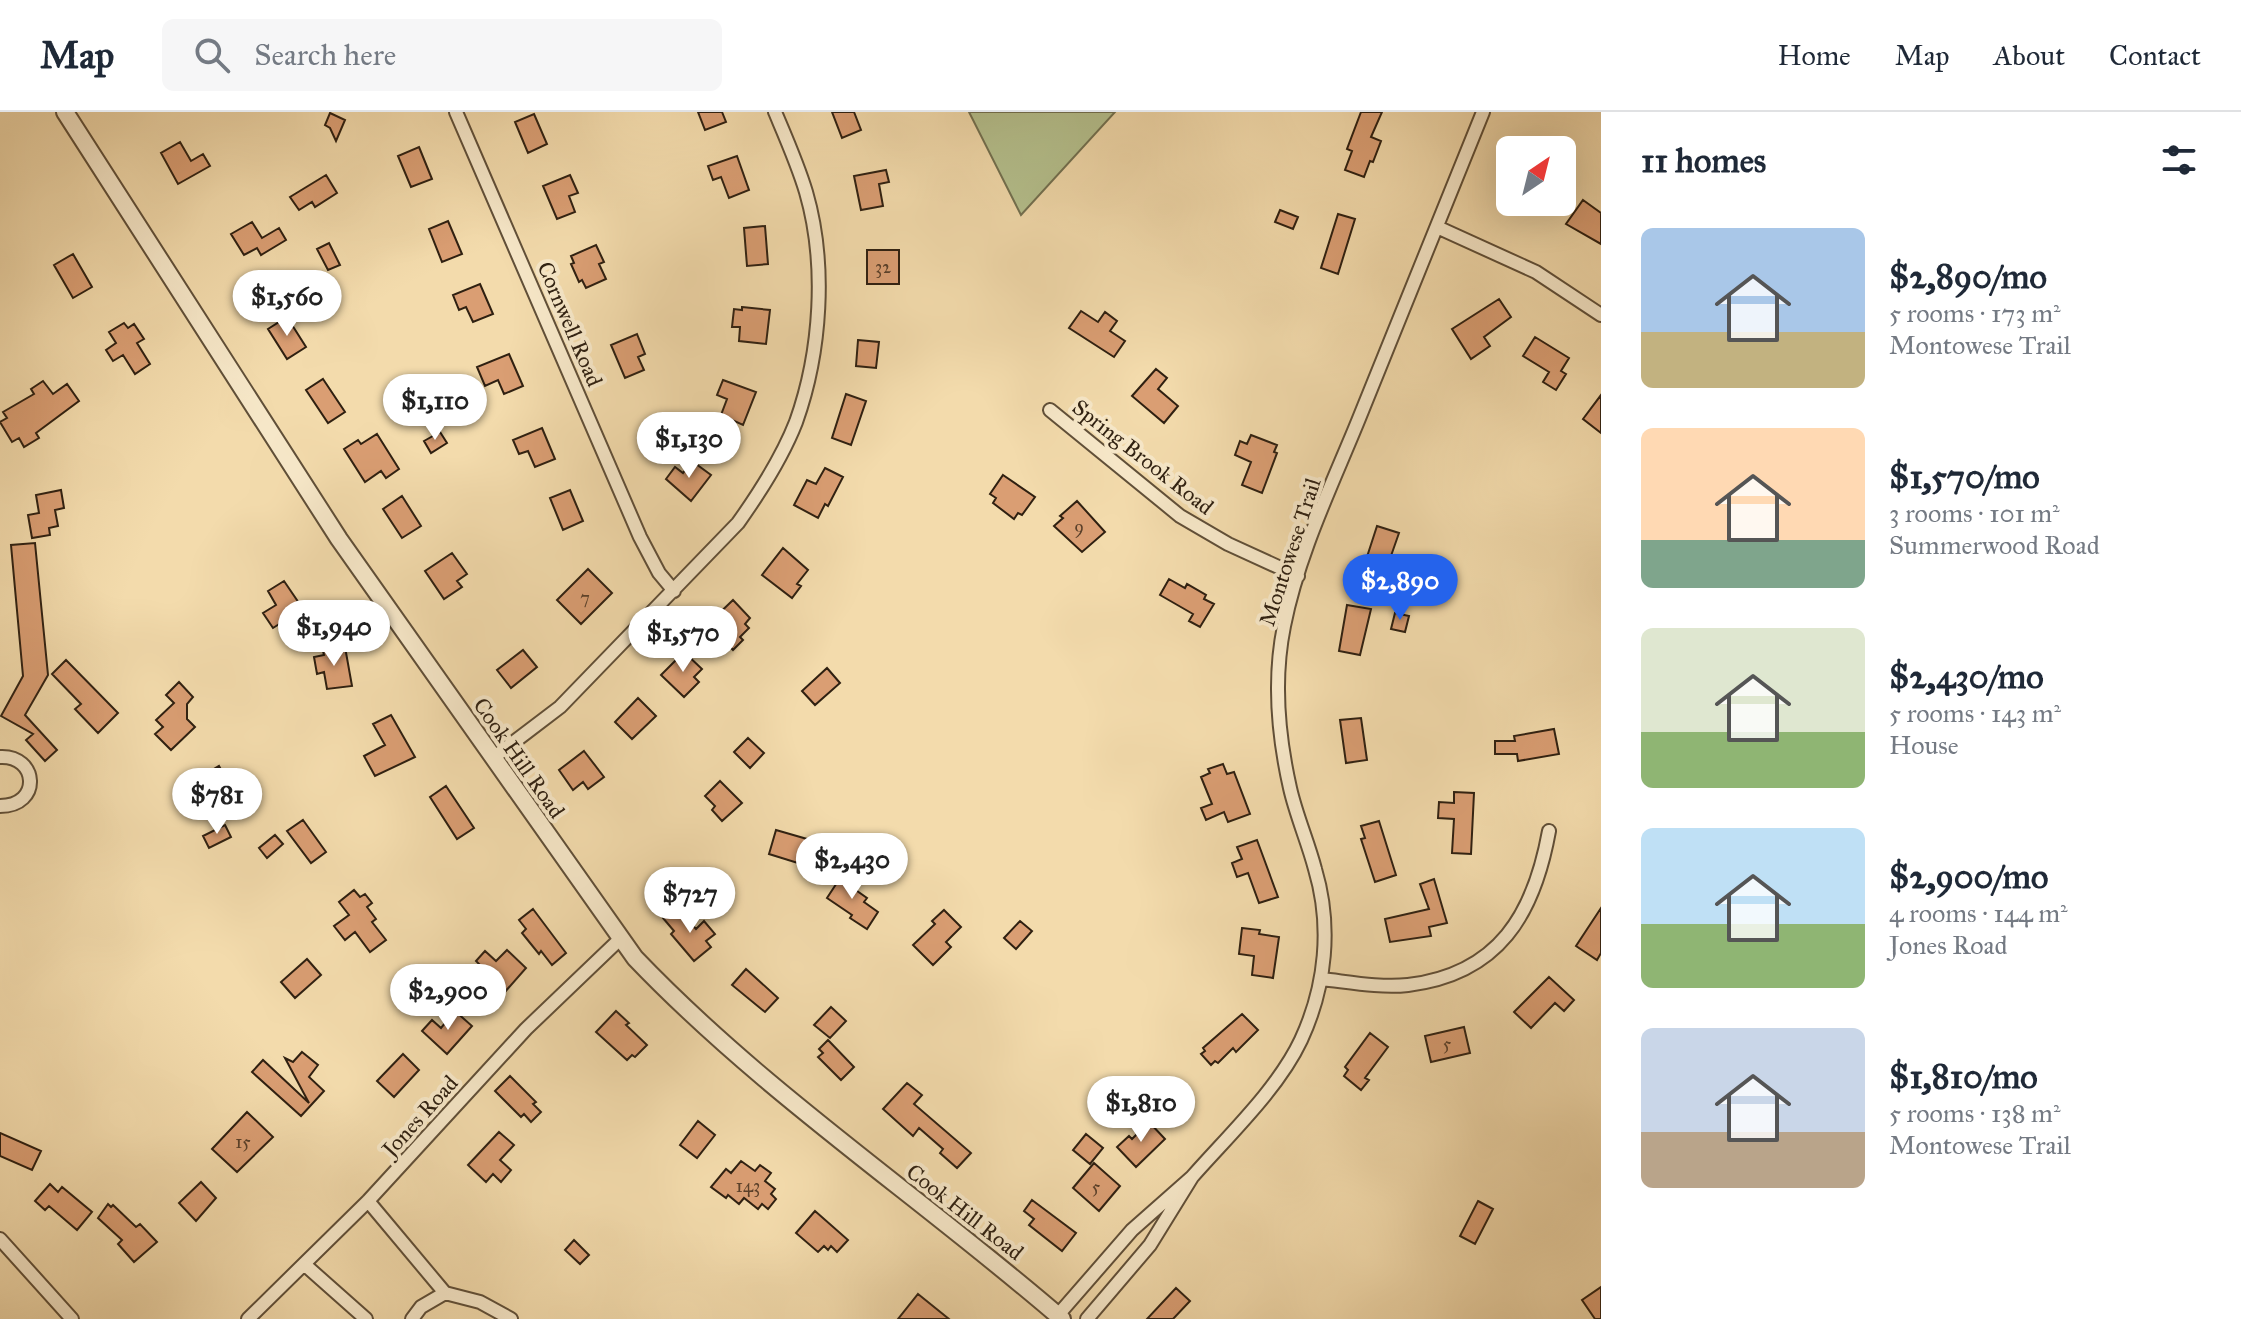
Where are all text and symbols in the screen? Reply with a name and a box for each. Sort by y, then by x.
search box [162,19,722,91]
text: Map [40,32,114,78]
icon: search [190,33,234,77]
text: Search here [254,37,396,73]
text: Home [1778,38,1851,73]
text: Map [1895,38,1949,73]
text: About [1993,38,2065,73]
text: Contact [2109,38,2201,73]
north arrow [1496,136,1576,216]
map controls [1496,136,1576,216]
icon: filters [2157,138,2201,182]
text: 11 homes [1641,140,1766,181]
house number: 32 [875,256,891,278]
text: $2,890/mo [1889,256,2047,297]
street label: Cornwell Road [532,258,608,390]
icon: home [1705,260,1801,356]
pin: $1,560 [222,270,352,338]
text: $1,560 [251,280,323,312]
text: 5 rooms · 173 m² [1889,297,2061,329]
text: Montowese Trail [1889,329,2071,361]
pin: $1,110 [370,374,500,442]
text: $1,110 [401,384,469,416]
street label: Spring Brook Road [1067,394,1219,520]
pin: $1,130 [624,412,754,480]
text: $1,130 [655,422,723,454]
text: $1,570/mo [1889,456,2040,497]
icon: home [1705,460,1801,556]
street label: Montowese Trail [1253,475,1327,629]
text: 3 rooms · 101 m² [1889,497,2060,529]
house number: 9 [1074,516,1084,538]
text: Summerwood Road [1889,529,2100,561]
pin: $2,890 [1335,554,1465,622]
text: $2,890 [1361,564,1439,596]
house number: 7 [580,587,590,609]
pin: $1,940 [269,600,399,668]
pin: $1,570 [618,606,748,674]
text: $1,940 [296,610,372,642]
text: $1,570 [646,616,720,648]
text: $2,430/mo [1889,656,2044,697]
icon: home [1705,660,1801,756]
street label: Cook Hill Road [468,693,570,823]
text: 5 rooms · 143 m² [1889,697,2061,729]
text: House [1889,729,1959,761]
pin: $781 [170,768,264,836]
text: $781 [190,778,244,810]
pin: $2,430 [787,833,917,901]
text: $2,430 [814,843,890,875]
text: $2,900/mo [1889,856,2048,897]
icon: home [1705,860,1801,956]
pin: $727 [643,867,737,935]
text: $727 [662,877,718,909]
text: 4 rooms · 144 m² [1889,897,2068,929]
text: Jones Road [1889,929,2008,961]
pin: $2,900 [383,964,513,1032]
text: $2,900 [408,974,488,1006]
house number: 5 [1443,1033,1452,1055]
text: $1,810/mo [1889,1056,2038,1097]
icon: home [1705,1060,1801,1156]
street label: Jones Road [375,1070,464,1164]
pin: $1,810 [1076,1076,1206,1144]
text: $1,810 [1105,1086,1177,1118]
text: 5 rooms · 138 m² [1889,1097,2061,1129]
text: Montowese Trail [1889,1129,2071,1161]
house number: 15 [235,1131,251,1153]
street label: Cook Hill Road [901,1158,1029,1266]
house number: 143 [736,1175,760,1197]
house number: 5 [1092,1176,1101,1198]

